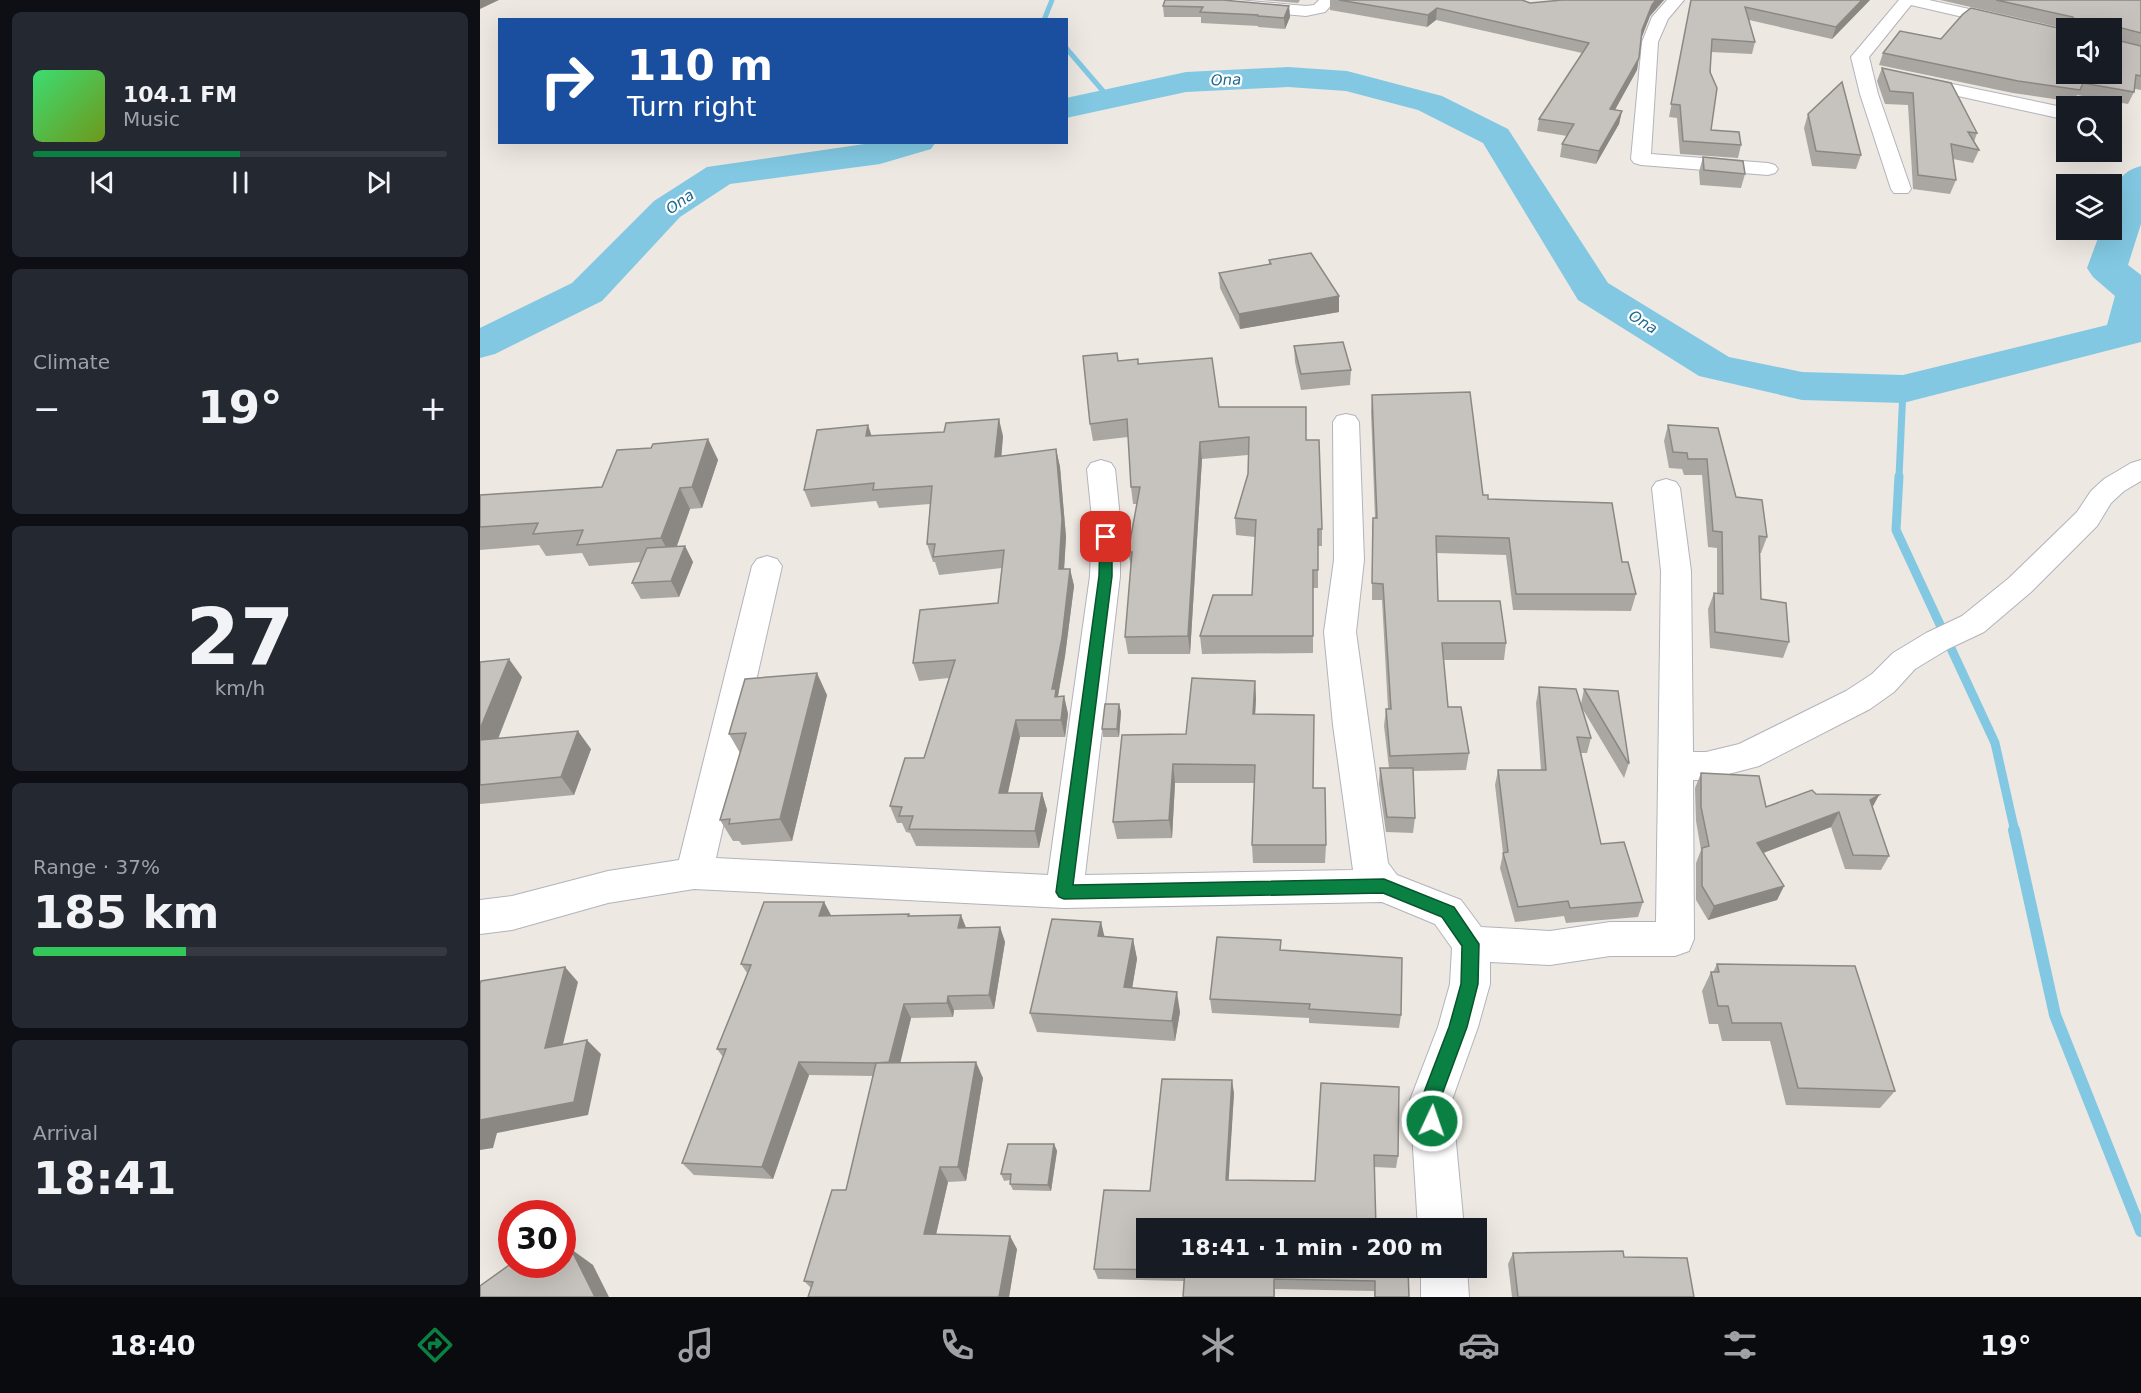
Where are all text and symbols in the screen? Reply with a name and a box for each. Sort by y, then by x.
map controls [2056,18,2122,240]
button: sound [2056,18,2122,84]
text: 110 m [627,41,773,90]
icon: right [528,42,606,120]
water label: Ona [1210,70,1242,90]
text: 104.1 FM [123,82,237,107]
text: Turn right [627,91,756,122]
button: search [2056,96,2122,162]
text: Music [123,107,180,131]
icon: previous [86,166,119,199]
icon: pause [224,166,257,199]
icon: next [362,166,395,199]
button: layers [2056,174,2122,240]
water label: Ona [662,186,698,218]
water label: Ona [1625,306,1661,338]
text: Climate [33,350,110,374]
text: 19° [197,381,283,434]
text: − [33,389,61,428]
text: + [419,389,447,428]
pin [1080,511,1131,562]
icon: arrive [1089,520,1122,553]
text: 27 [186,592,294,682]
text: km/h [215,676,265,700]
text: Range · 37% [33,855,160,879]
text: 185 km [33,886,219,939]
position arrow [1400,1089,1464,1153]
text: Arrival [33,1121,98,1145]
text: 18:41 [33,1152,176,1205]
speed limit sign: 30 [498,1200,576,1278]
text: 18:41 · 1 min · 200 m [1180,1235,1443,1260]
icon: directions [414,1324,456,1366]
icon: music [675,1324,717,1366]
icon: phone [936,1324,978,1366]
icon: climate [1197,1324,1239,1366]
icon: car [1458,1324,1500,1366]
icon: filters [1719,1324,1761,1366]
text: 18:40 [109,1330,195,1361]
text: 19° [1980,1330,2031,1361]

